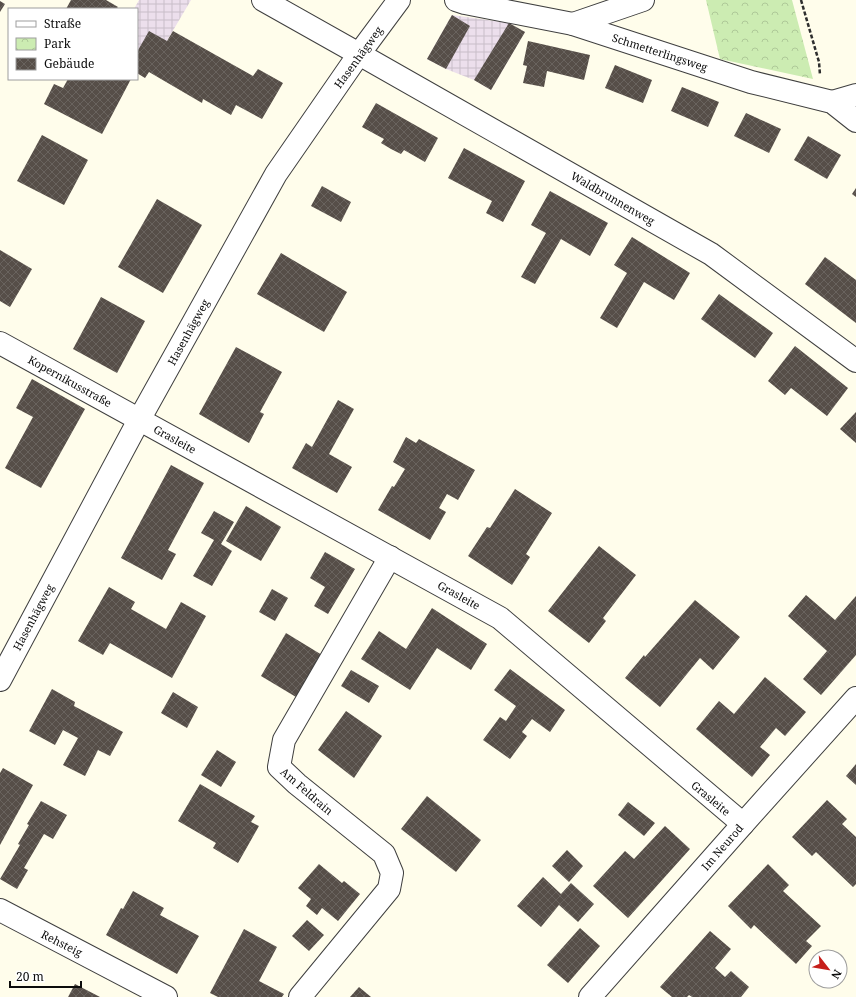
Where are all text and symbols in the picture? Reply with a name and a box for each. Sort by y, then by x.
legend [8,8,138,80]
text: Straße [44,15,81,32]
street label: Hasenhägweg [330,23,386,91]
street label: Schmetterlingsweg [610,29,710,75]
text: Park [44,35,72,52]
text: Gebäude [44,55,95,72]
street label: Waldbrunnenweg [568,168,658,228]
street label: Hasenhägweg [164,296,212,368]
street label: Kopernikusstraße [25,352,115,410]
street label: Grasleite [151,421,199,457]
street label: Grasleite [435,577,483,613]
street label: Hasenhägweg [9,581,57,653]
street label: Am Feldrain [278,764,336,818]
street label: Grasleite [688,777,734,819]
street label: Im Neurod [698,820,746,873]
street label: Rehsteig [39,926,85,960]
north arrow [808,949,848,989]
scale bar [10,963,81,989]
text: N [828,967,846,982]
text: 20 m [16,968,44,985]

